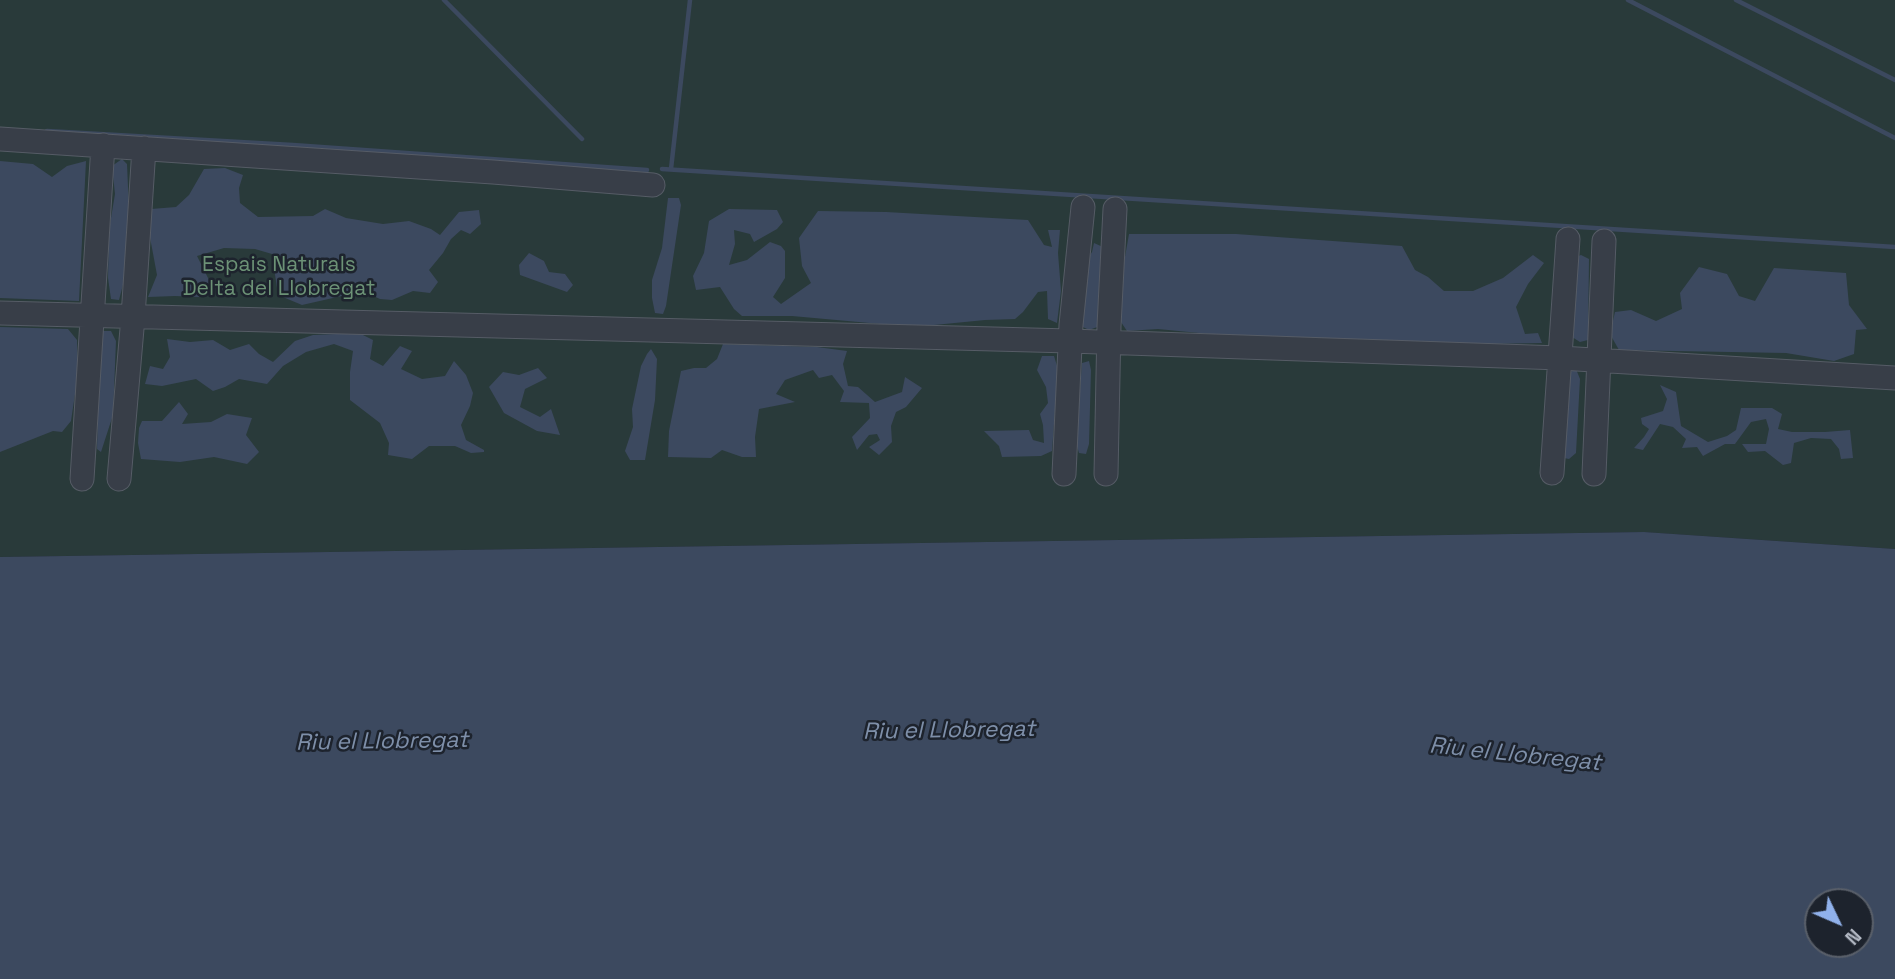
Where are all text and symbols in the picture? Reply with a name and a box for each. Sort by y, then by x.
park label: Espais Naturals Delta del Llobregat [183,252,375,302]
water label: Riu el Llobregat [863,716,1035,746]
water label: Riu el Llobregat [296,727,468,757]
water label: Riu el Llobregat [1428,732,1602,778]
north arrow [1804,888,1874,958]
text: N [1840,923,1866,950]

